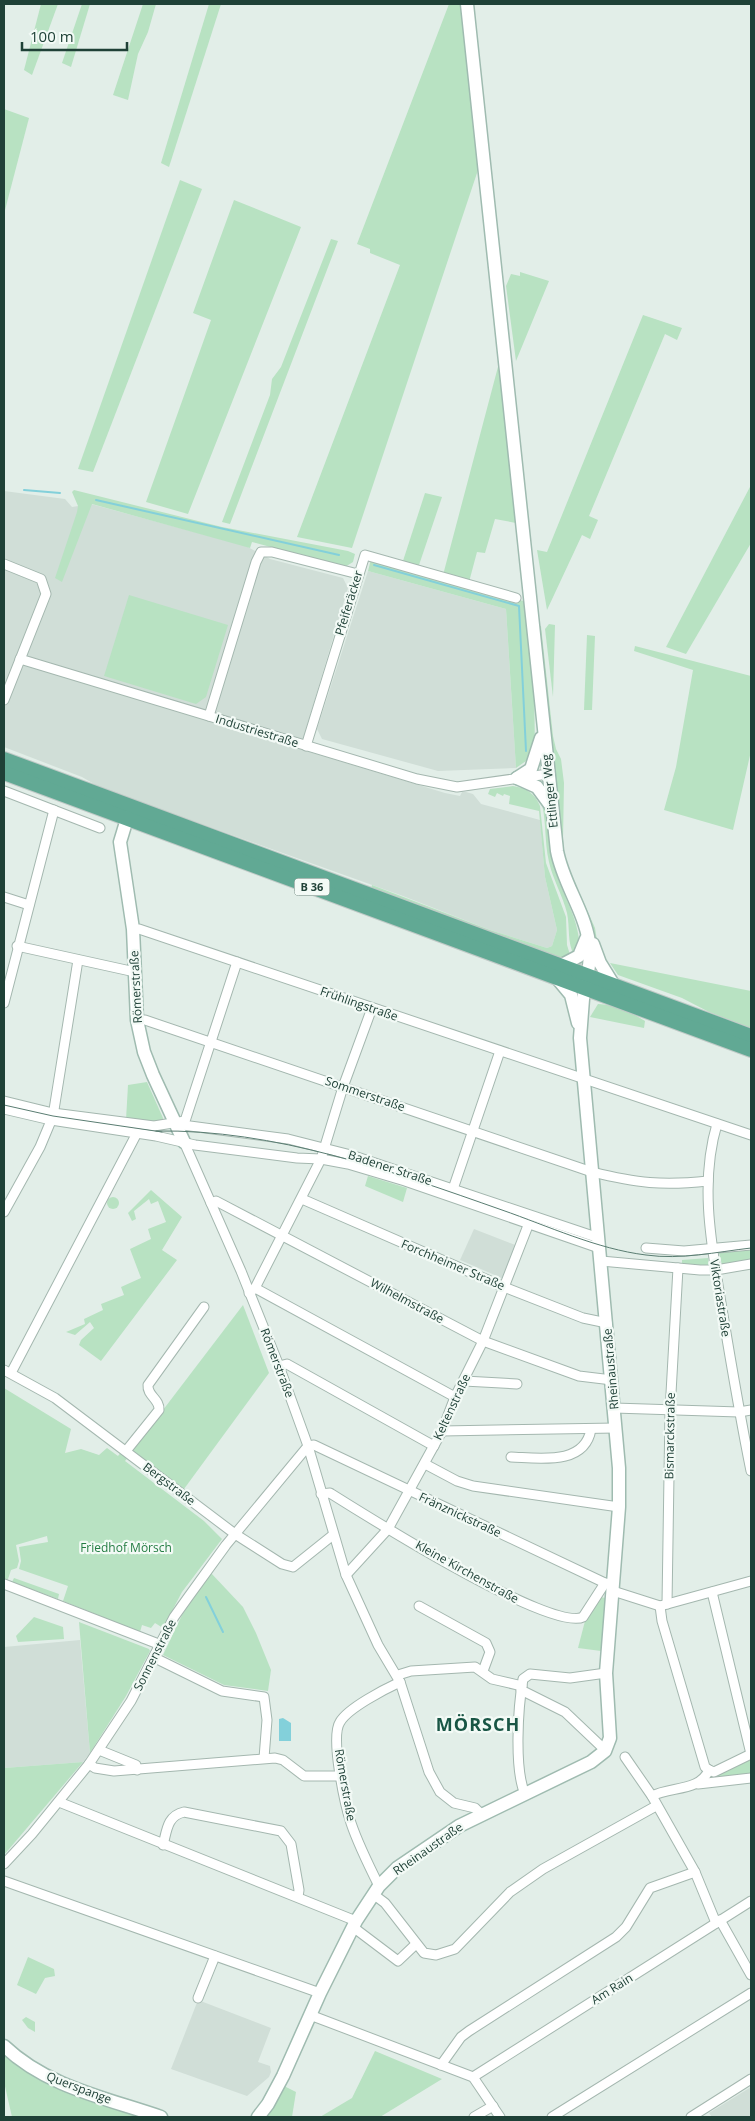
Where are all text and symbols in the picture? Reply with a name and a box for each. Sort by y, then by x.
scale bar [22,20,128,52]
text: 100 m [30,26,74,46]
street label: Pfeiferäcker [331,568,366,637]
street label: Industriestraße [214,710,301,751]
street label: Ettlinger Weg [537,753,562,829]
road number: B 36 [294,879,330,896]
street label: Römerstraße [125,950,146,1024]
street label: Frühlingstraße [318,982,401,1025]
street label: Sommerstraße [323,1072,408,1115]
street label: Badener Straße [346,1146,435,1189]
street label: Forchheimer Straße [399,1235,508,1294]
street label: Viktoriastraße [706,1258,735,1338]
street label: Wilhelmstraße [367,1274,447,1327]
street label: Römerstraße [256,1326,299,1400]
street label: Rheinaustraße [598,1327,623,1410]
street label: Keltenstraße [429,1371,474,1443]
street label: Bismarckstraße [660,1392,679,1480]
street label: Bergstraße [140,1458,199,1509]
street label: Fränznickstraße [416,1488,504,1541]
street label: Kleine Kirchenstraße [413,1536,522,1607]
park label: Friedhof Mörsch [80,1539,172,1556]
street label: Sonnenstraße [129,1616,180,1694]
district label: MÖRSCH [436,1712,520,1736]
street label: Römerstraße [331,1747,360,1823]
street label: Rheinaustraße [389,1818,466,1879]
street label: Am Rain [588,1969,636,2008]
street label: Querspange [44,2067,115,2108]

